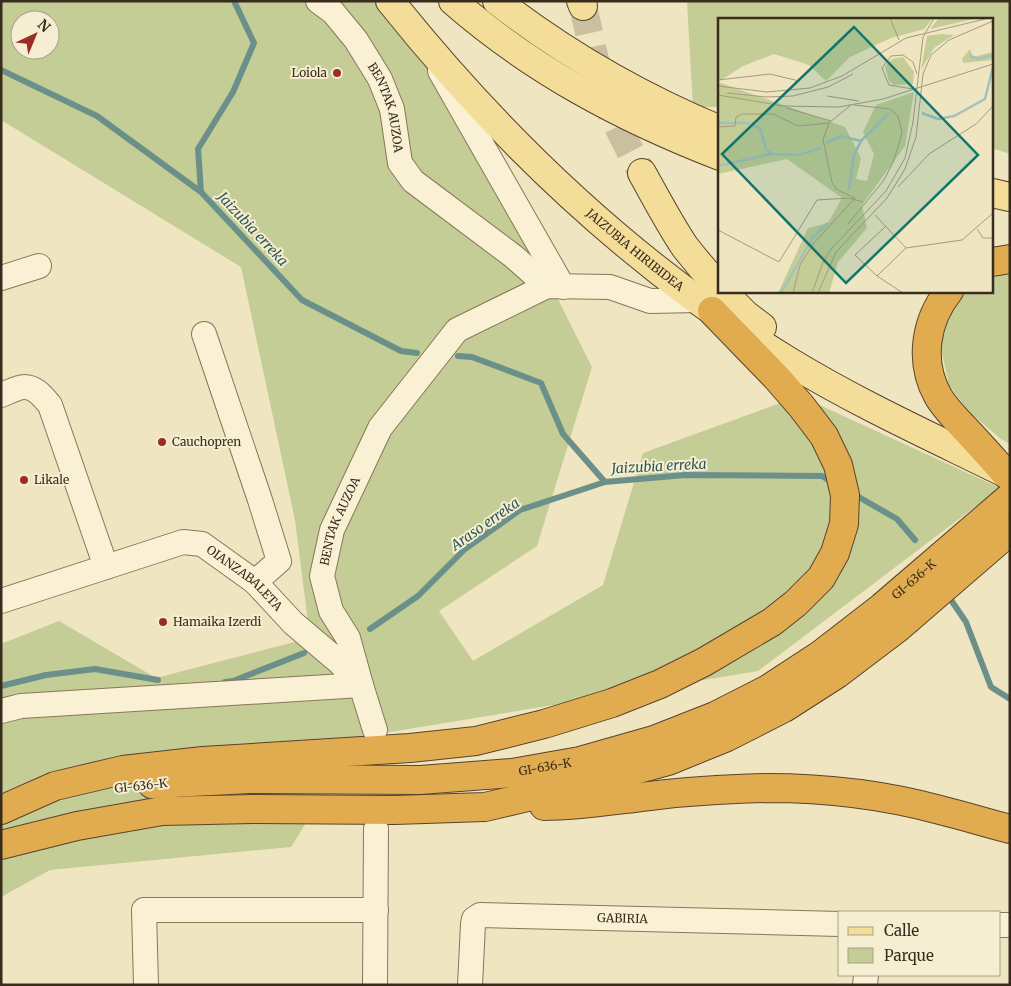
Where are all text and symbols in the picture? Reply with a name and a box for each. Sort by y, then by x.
north arrow [10,10,60,60]
text: N [34,15,54,36]
inset map [718,18,994,292]
street label: BENTAK AUZOA [365,60,406,154]
place label: Loiola [292,65,328,80]
marker: Loiola [331,67,343,79]
water label: Jaizubia erreka [213,187,292,270]
street label: JAIZUBIA HIRIBIDEA [583,205,687,294]
place label: Cauchopren [172,434,241,449]
marker: Cauchopren [156,436,168,448]
water label: Jaizubia erreka [609,455,707,478]
place label: Likale [34,472,69,487]
marker: Likale [18,474,30,486]
street label: BENTAK AUZOA [316,474,363,567]
water label: Araso erreka [446,494,523,555]
street label: OIANZABALETA [204,542,286,614]
street label: GI-636-K [888,556,939,602]
place label: Hamaika Izerdi [173,614,261,629]
marker: Hamaika Izerdi [157,616,169,628]
street label: GI-636-K [517,755,573,779]
street label: GI-636-K [114,775,169,796]
street label: GABIRIA [597,910,649,926]
legend [838,911,1001,976]
text: Calle [884,921,919,940]
text: Parque [884,946,934,965]

